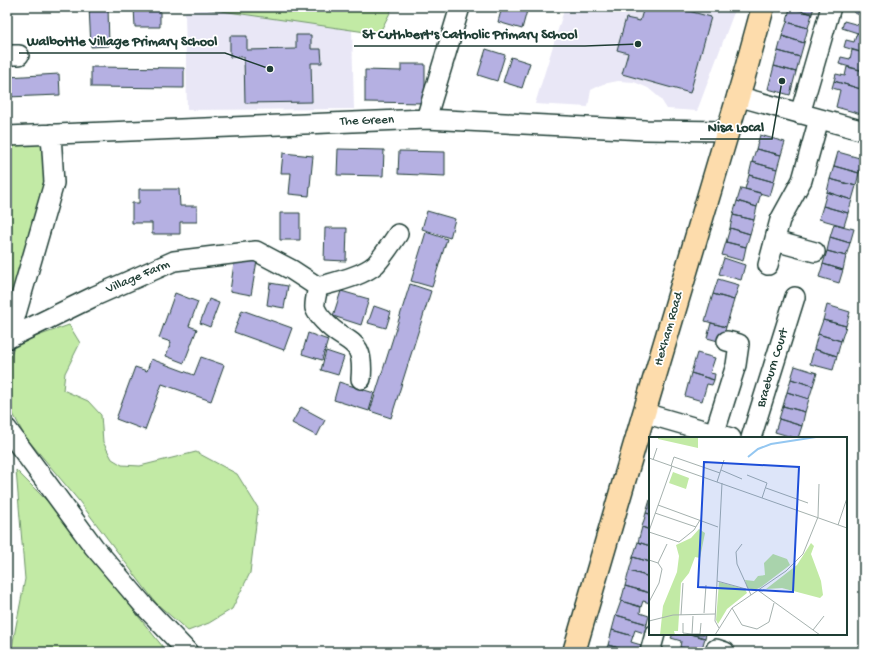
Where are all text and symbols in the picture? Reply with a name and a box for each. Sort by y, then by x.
callout: St Cuthbert's Catholic Primary School [354,20,585,46]
callout: Walbottle Village Primary School [19,27,225,53]
text: St Cuthbert's Catholic Primary School [362,27,578,44]
text: Walbottle Village Primary School [26,34,217,51]
street label: The Green [339,113,395,129]
callout: Nisa Local [700,113,772,139]
text: Nisa Local [708,120,764,137]
street label: Village Farm [103,257,172,298]
street label: Hexham Road [651,289,687,368]
street label: Braeburn Court [754,325,793,410]
inset map [649,437,847,635]

